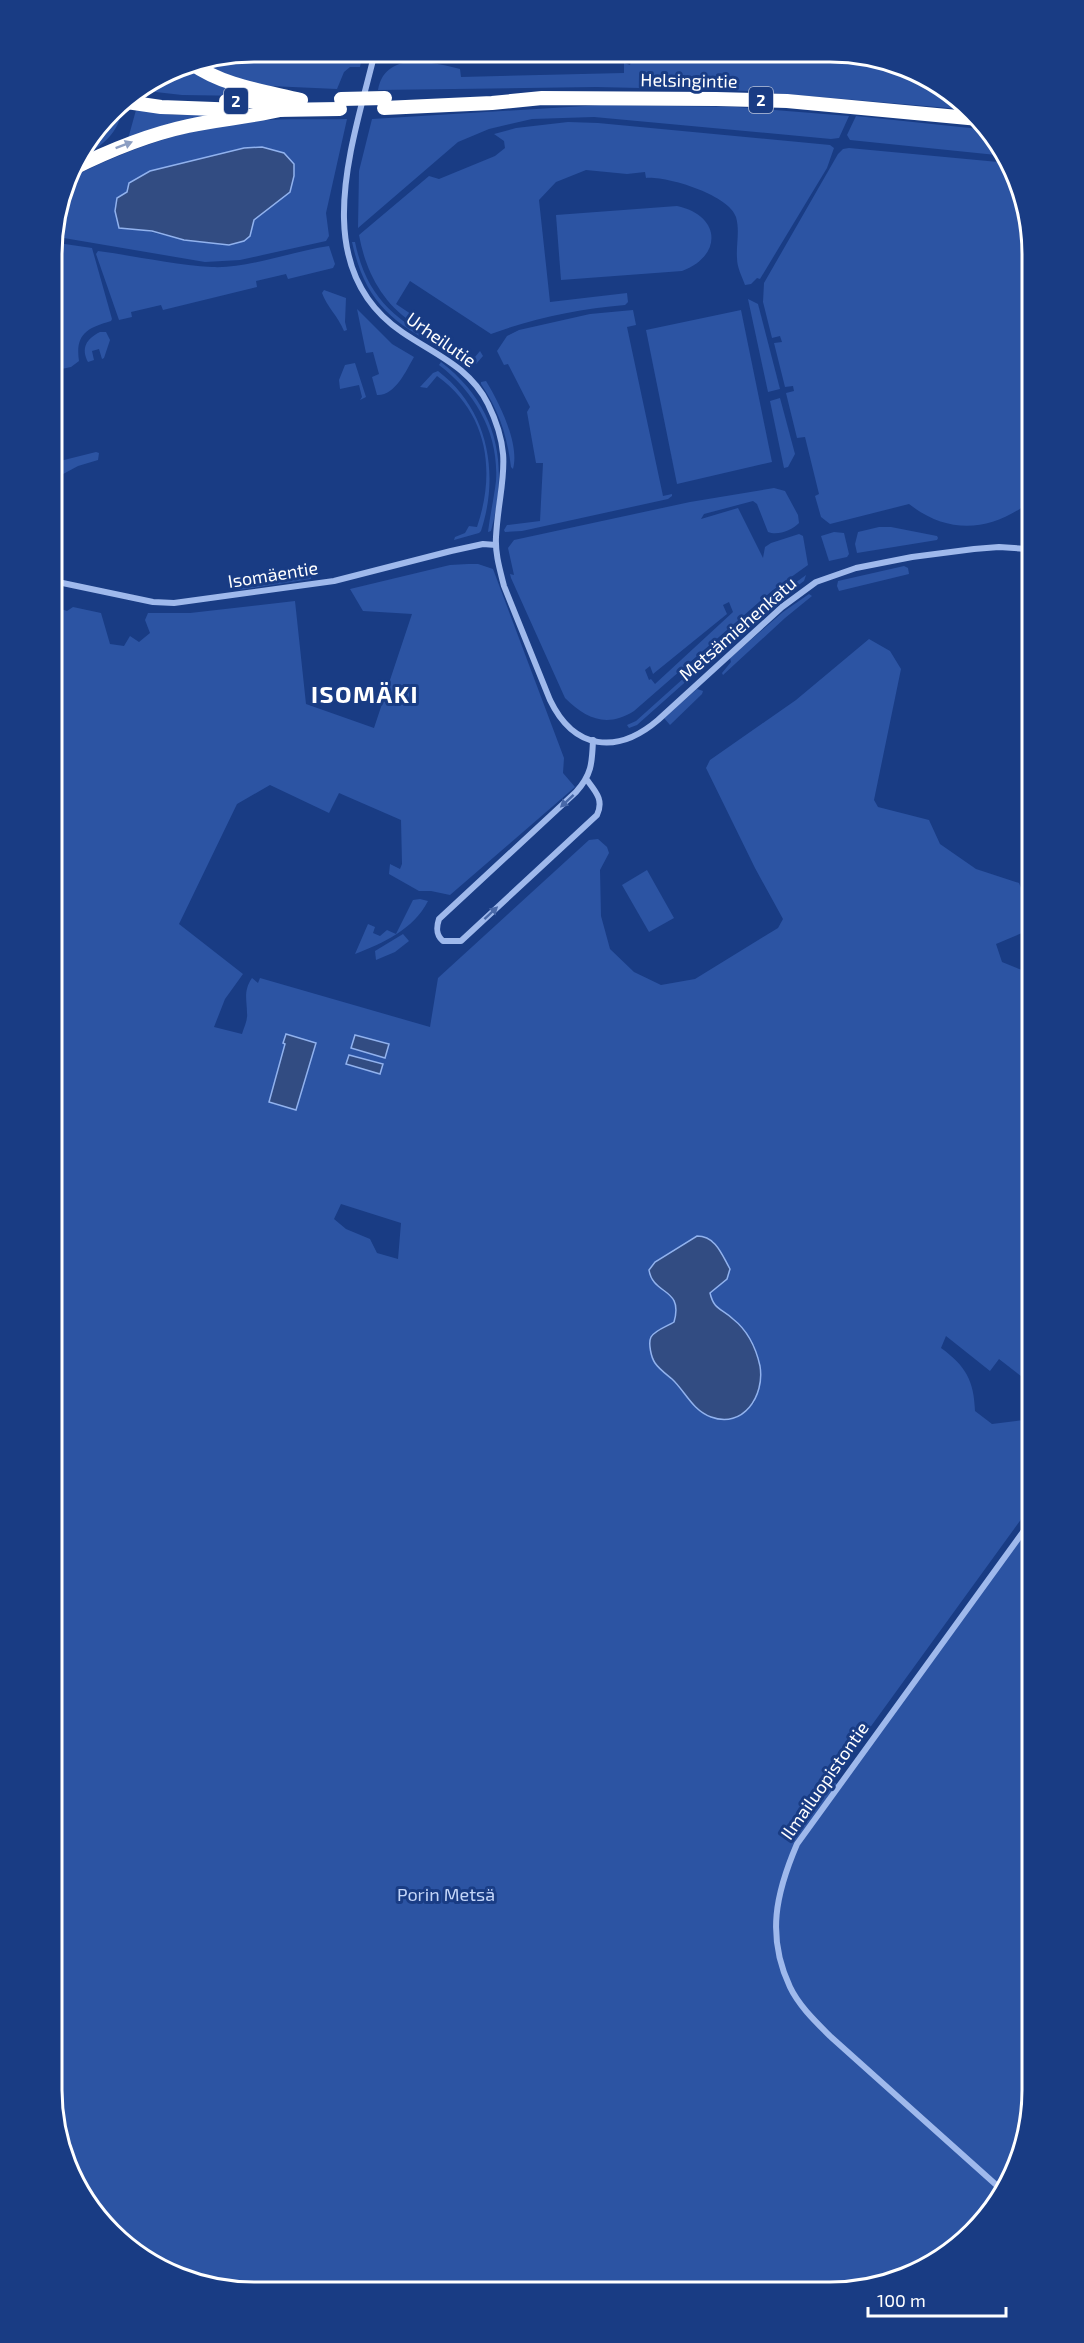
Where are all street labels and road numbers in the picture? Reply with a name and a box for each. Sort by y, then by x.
street label: Helsingintie [640,68,738,92]
road number: 2 [749,87,773,113]
road number: 2 [224,88,248,114]
street label: Urheilutie [402,307,481,371]
street label: Isomäentie [226,556,319,592]
street label: Metsämiehenkatu [674,571,800,685]
street label: Ilmailuopistontie [775,1717,873,1844]

